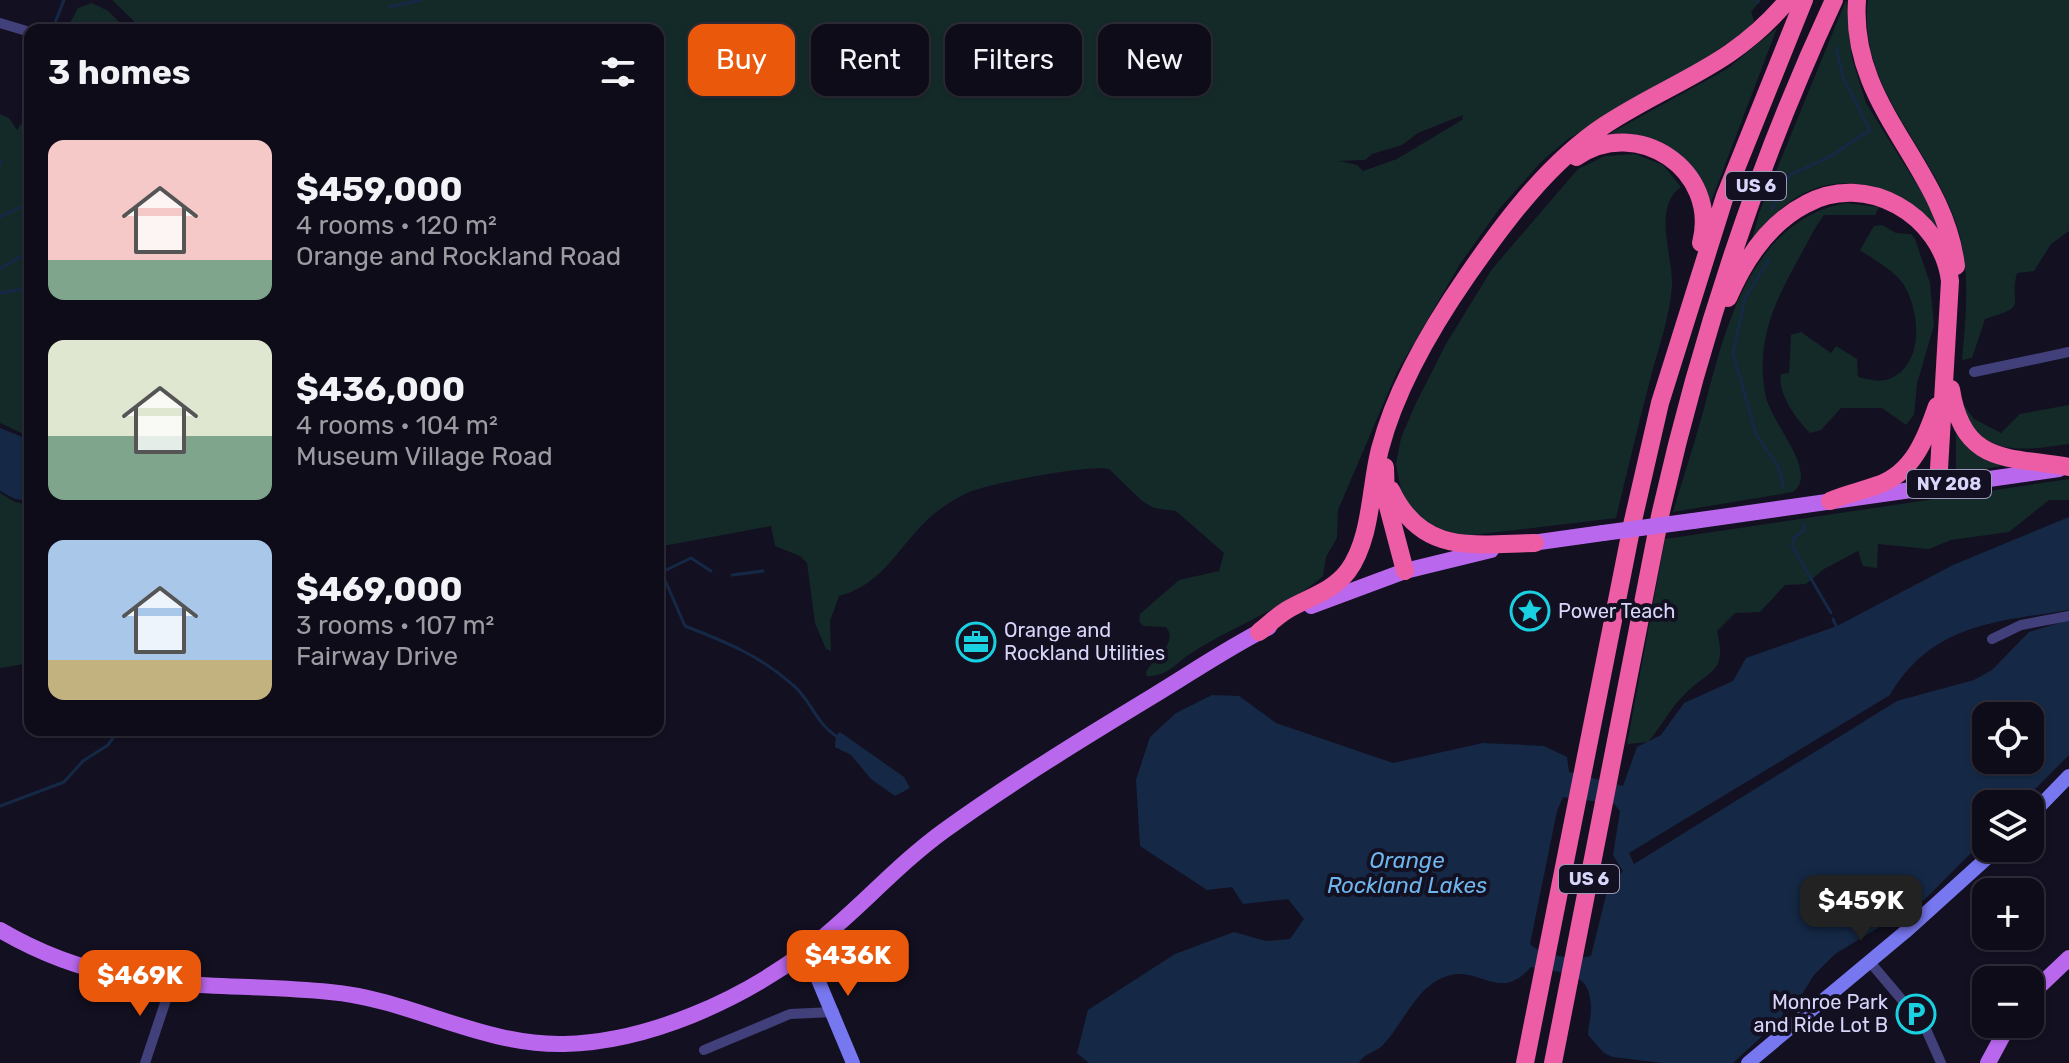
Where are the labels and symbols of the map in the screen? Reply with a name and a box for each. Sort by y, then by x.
road number: US 6 [1726,172,1786,200]
road number: NY 208 [1907,470,1991,498]
place icon: Power Teach [1509,590,1551,632]
place label: Power Teach [1558,599,1676,623]
place label: Orange and Rockland Utilities [1004,618,1165,665]
office icon: Orange and Rockland Utilities [955,621,997,663]
water label: Orange Rockland Lakes [1327,847,1487,899]
road number: US 6 [1559,865,1619,893]
pin: $459K [1805,875,1917,943]
pin: $436K [792,930,904,998]
pin: $469K [84,950,196,1018]
place label: Monroe Park and Ride Lot B [1754,990,1889,1037]
parking icon: Monroe Park and Ride Lot B [1895,993,1937,1035]

